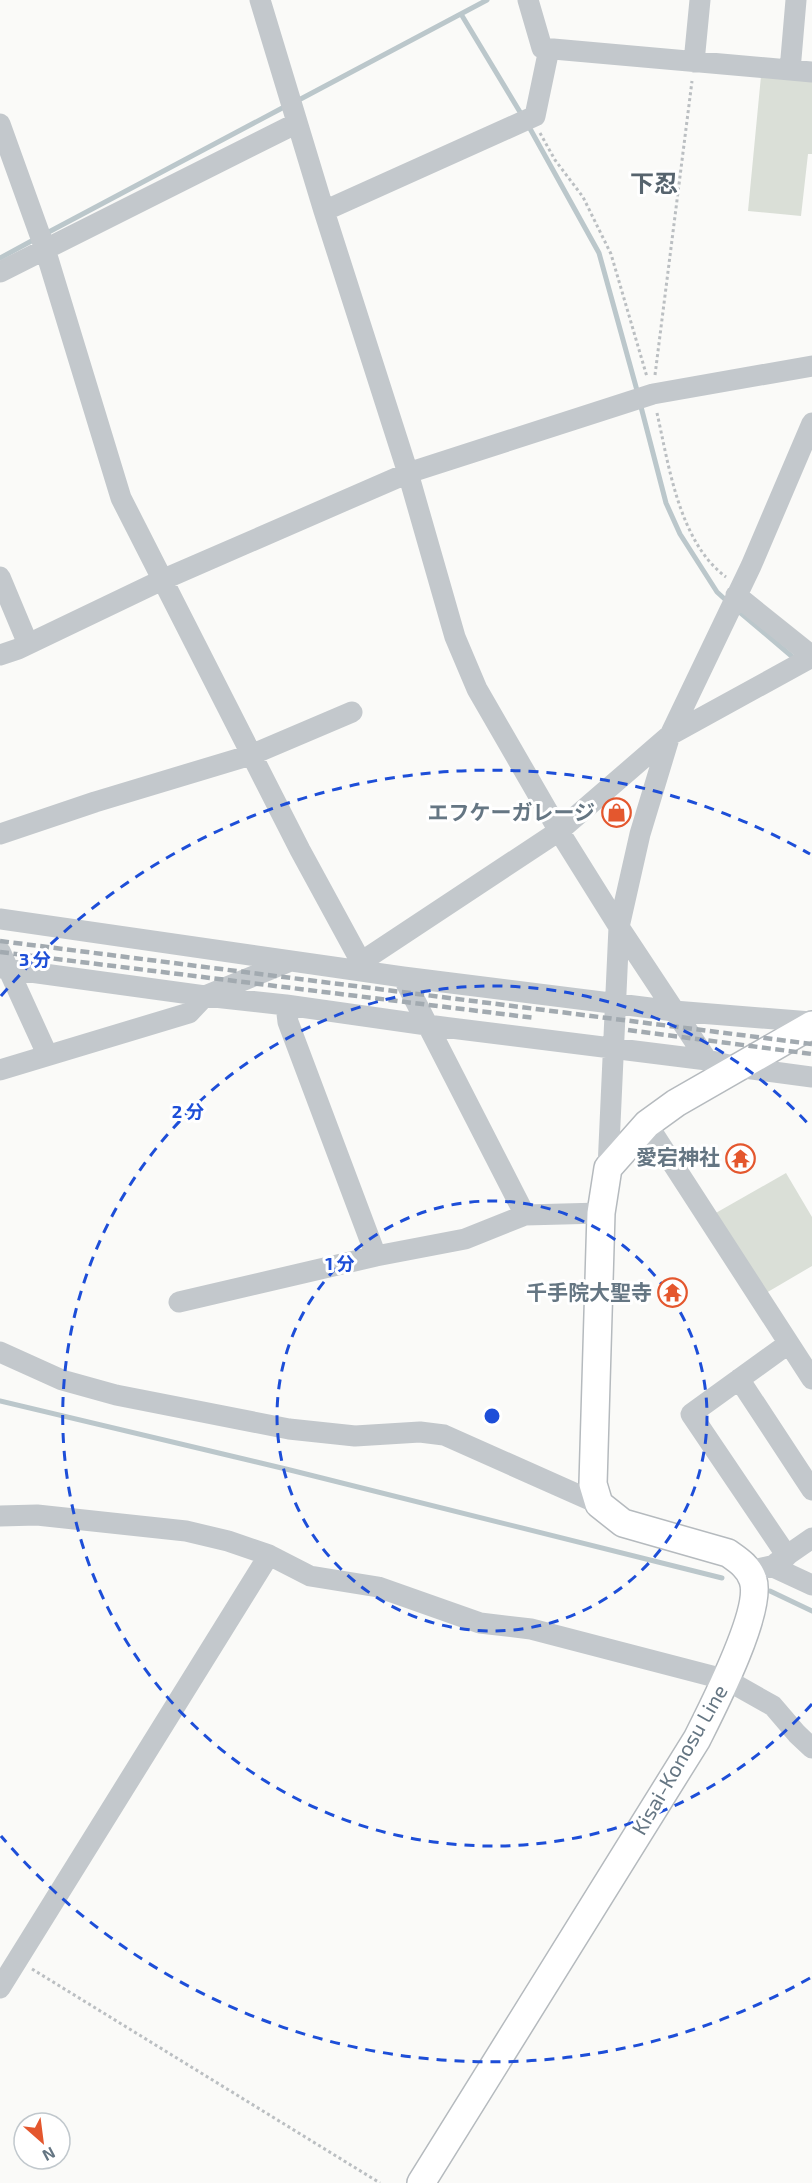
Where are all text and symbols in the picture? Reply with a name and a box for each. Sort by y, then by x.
district label: 下忍 [630,168,678,197]
shop icon: エフケーガレージ [600,797,632,829]
place label: エフケーガレージ [427,799,595,824]
text: 3 分 [19,948,51,970]
text: 2 分 [172,1100,204,1122]
temple icon: 愛宕神社 [725,1142,757,1174]
place label: 愛宕神社 [636,1144,720,1169]
text: 1 分 [325,1252,355,1274]
temple icon: 千手院大聖寺 [657,1277,689,1309]
place label: 千手院大聖寺 [526,1279,652,1304]
centre of rings [482,1406,502,1426]
street label: Kisai-Konosu Line [626,1680,732,1839]
north arrow [12,2111,72,2171]
text: N [40,2144,59,2166]

